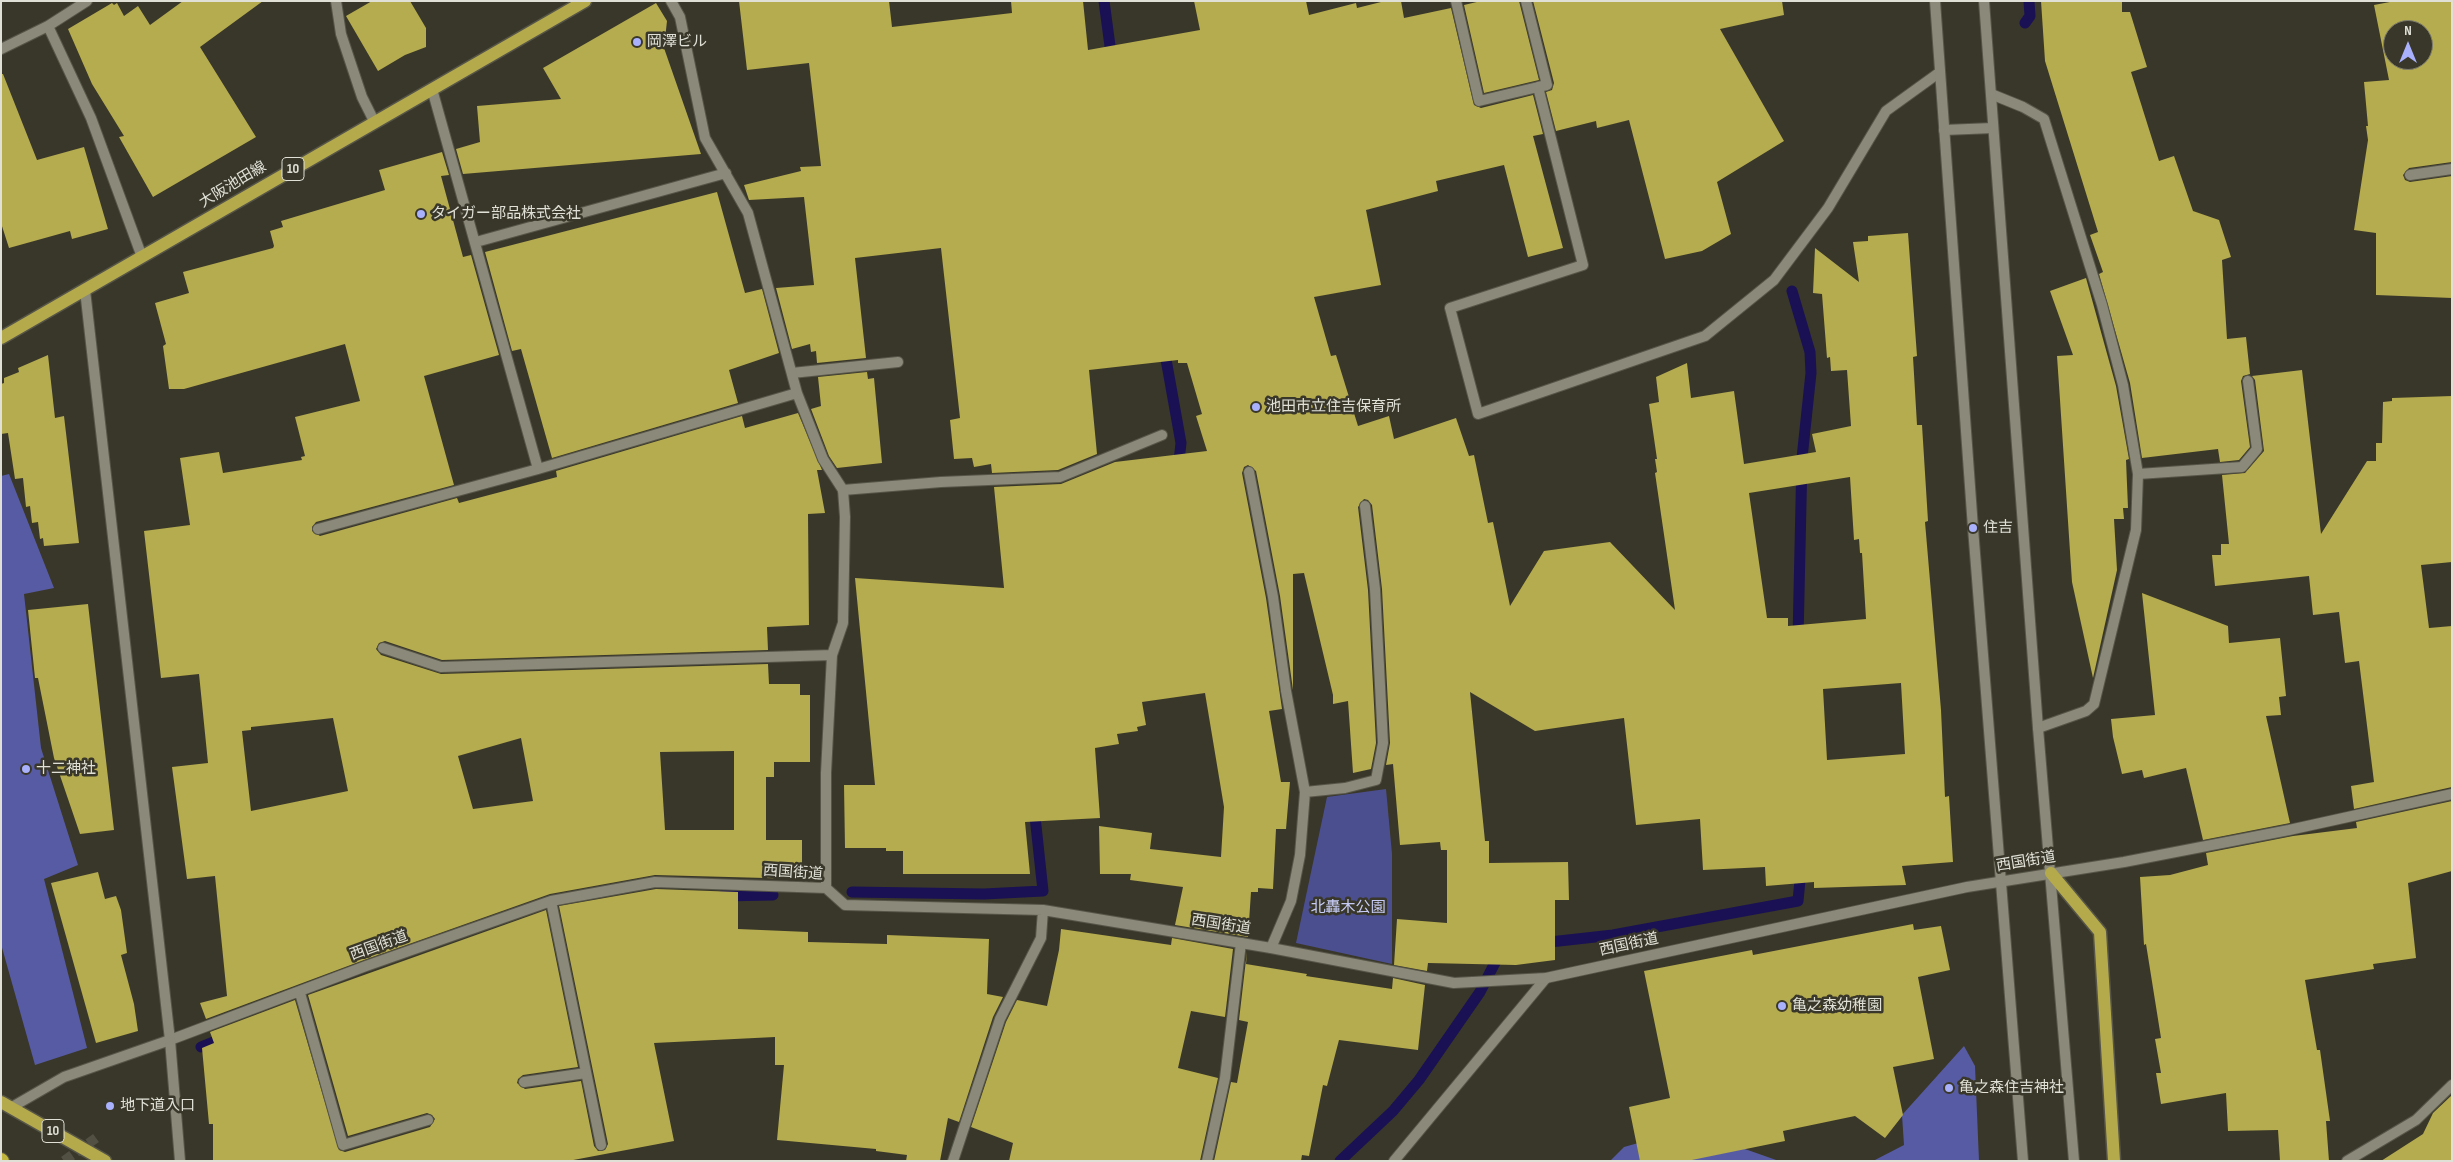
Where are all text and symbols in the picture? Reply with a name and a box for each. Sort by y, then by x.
north arrow [2383,20,2433,70]
text: N [2404,22,2412,39]
place label: 岡澤ビル [647,33,707,51]
marker: 岡澤ビル [631,36,643,48]
road number: 10 [282,157,304,180]
street label: 大阪池田線 [196,158,270,212]
place label: タイガー部品株式会社 [431,205,581,223]
marker: タイガー部品株式会社 [415,208,427,220]
place label: 池田市立住吉保育所 [1266,398,1401,416]
marker: 池田市立住吉保育所 [1250,401,1262,413]
place label: 住吉 [1983,519,2013,537]
marker: 住吉 [1967,522,1979,534]
place label: 十二神社 [36,760,96,778]
marker: 十二神社 [20,763,32,775]
street label: 西国街道 [1995,848,2057,876]
street label: 西国街道 [762,862,824,884]
park label: 北轟木公園 [1311,899,1385,917]
street label: 西国街道 [1190,911,1252,939]
street label: 西国街道 [348,927,410,965]
street label: 西国街道 [1598,930,1660,960]
place label: 亀之森幼稚園 [1792,997,1882,1015]
marker: 亀之森幼稚園 [1776,1000,1788,1012]
place label: 亀之森住吉神社 [1959,1079,2064,1097]
marker: 亀之森住吉神社 [1943,1082,1955,1094]
place label: 地下道入口 [120,1097,195,1115]
marker: 地下道入口 [104,1100,116,1112]
road number: 10 [42,1120,64,1142]

